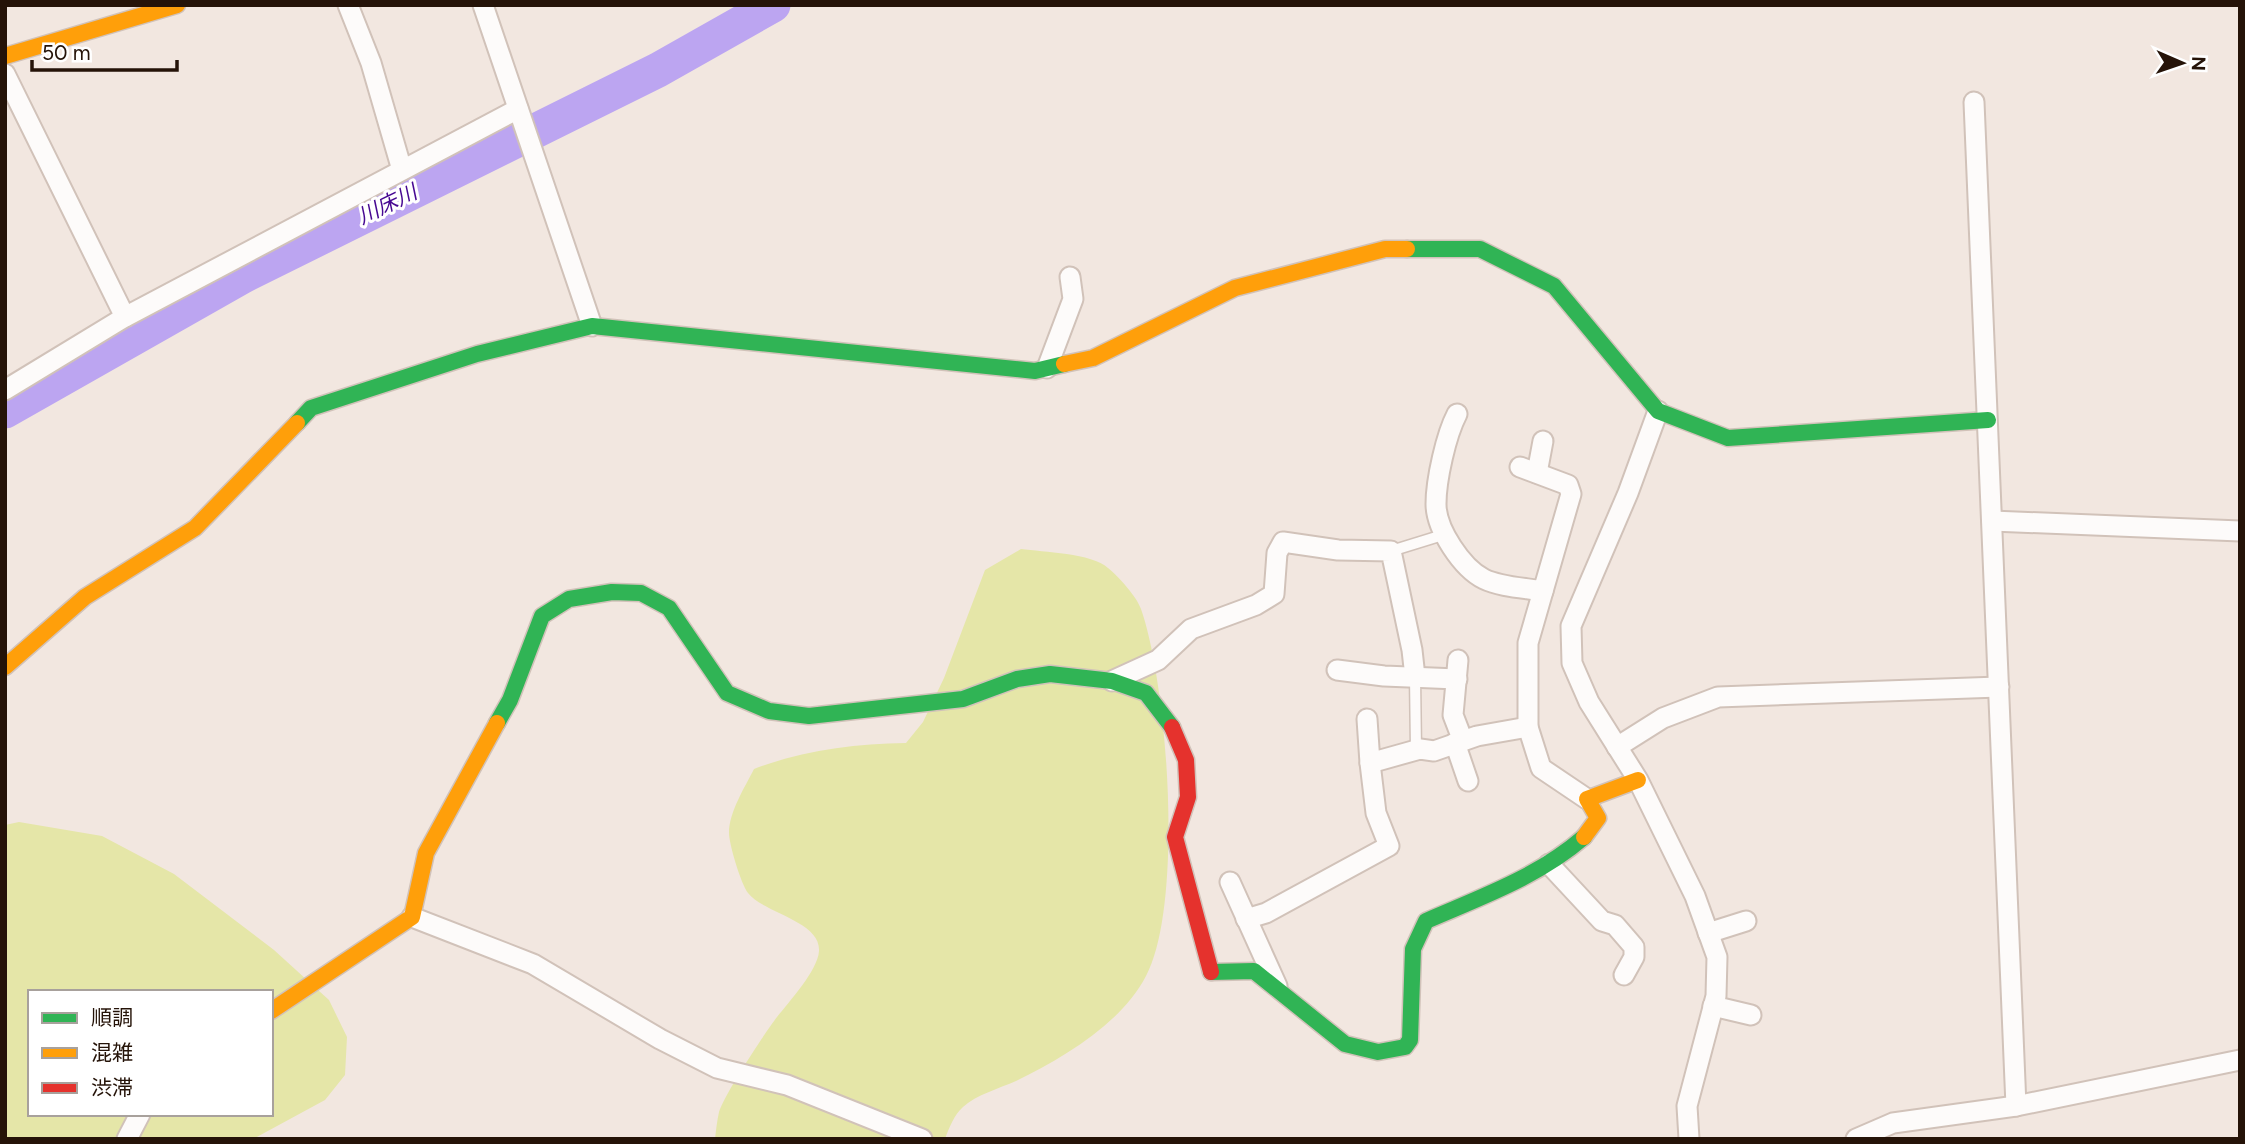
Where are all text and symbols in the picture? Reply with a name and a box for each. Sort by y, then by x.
scale bar [32,28,177,72]
north arrow [2147,28,2217,98]
text: 50 m [42,40,91,65]
text: N [2187,56,2210,71]
water label: 川床川 [353,178,423,229]
legend [28,990,273,1116]
text: 順調 [91,1005,133,1030]
text: 混雑 [91,1040,133,1065]
text: 渋滞 [91,1075,133,1100]

